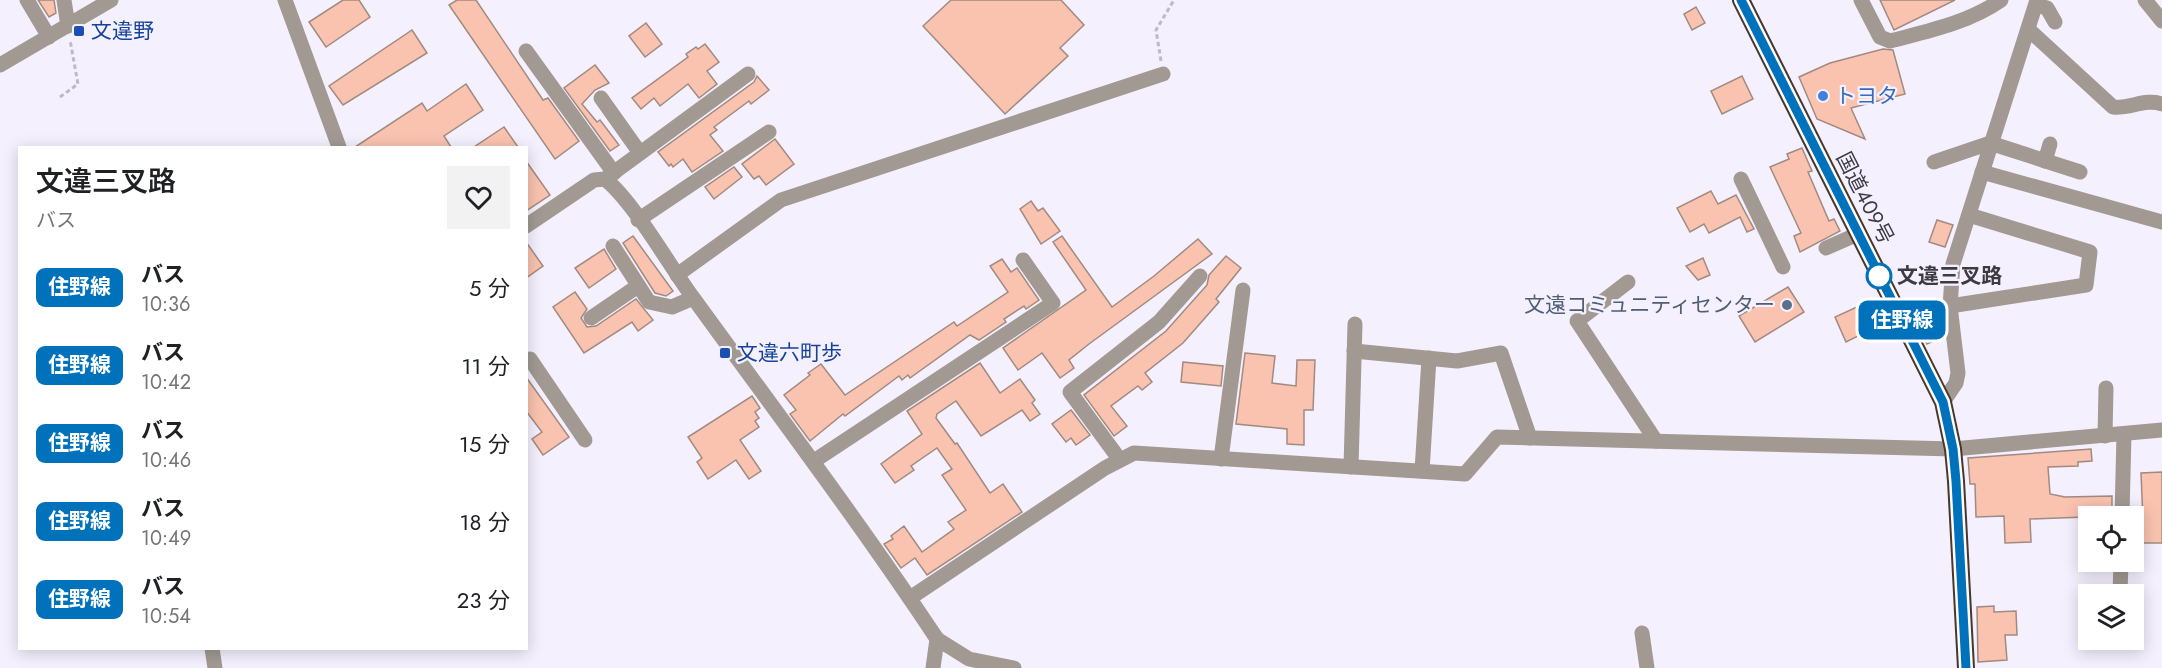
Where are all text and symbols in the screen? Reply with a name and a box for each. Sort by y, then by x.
place label: 文違野 [91,16,154,46]
marker: 文違野 [72,24,86,38]
place label: トヨタ [1835,81,1898,111]
marker: トヨタ [1816,89,1830,103]
street label: 国道409号 [1829,147,1901,249]
text: 文違三叉路 [36,161,176,202]
button: heart [447,166,510,229]
text: バス [36,206,76,235]
text: バス [141,258,185,290]
place label: 文違三叉路 [1897,261,2002,291]
marker: 文違三叉路 [1866,263,1892,289]
text: 住野線 [48,272,111,302]
text: 5 分 [469,272,510,304]
text: 10:36 [141,290,190,319]
place label: 文遠コミュニティセンター [1524,290,1775,320]
marker: 文遠コミュニティセンター [1780,298,1794,312]
line badge: 住野線 [1868,300,1936,340]
text: 住野線 [1871,305,1934,335]
text: バス [141,336,185,368]
place label: 文違六町歩 [737,338,842,368]
marker: 文違六町歩 [718,346,732,360]
text: 住野線 [48,350,111,380]
text: 11 分 [462,350,510,382]
text: 10:42 [141,368,191,397]
text: バス [141,414,185,446]
text: 住野線 [48,428,111,458]
text: 15 分 [459,428,510,460]
text: 10:46 [141,446,191,475]
text: バス [141,492,185,524]
text: 住野線 [48,506,111,536]
text: 18 分 [459,506,510,538]
map controls [2078,506,2144,650]
button: locate [2078,506,2144,572]
text: 10:49 [141,524,191,553]
text: バス [141,570,185,602]
text: 住野線 [48,584,111,614]
text: 23 分 [457,584,510,616]
button: layers [2078,584,2144,650]
text: 10:54 [141,602,191,631]

